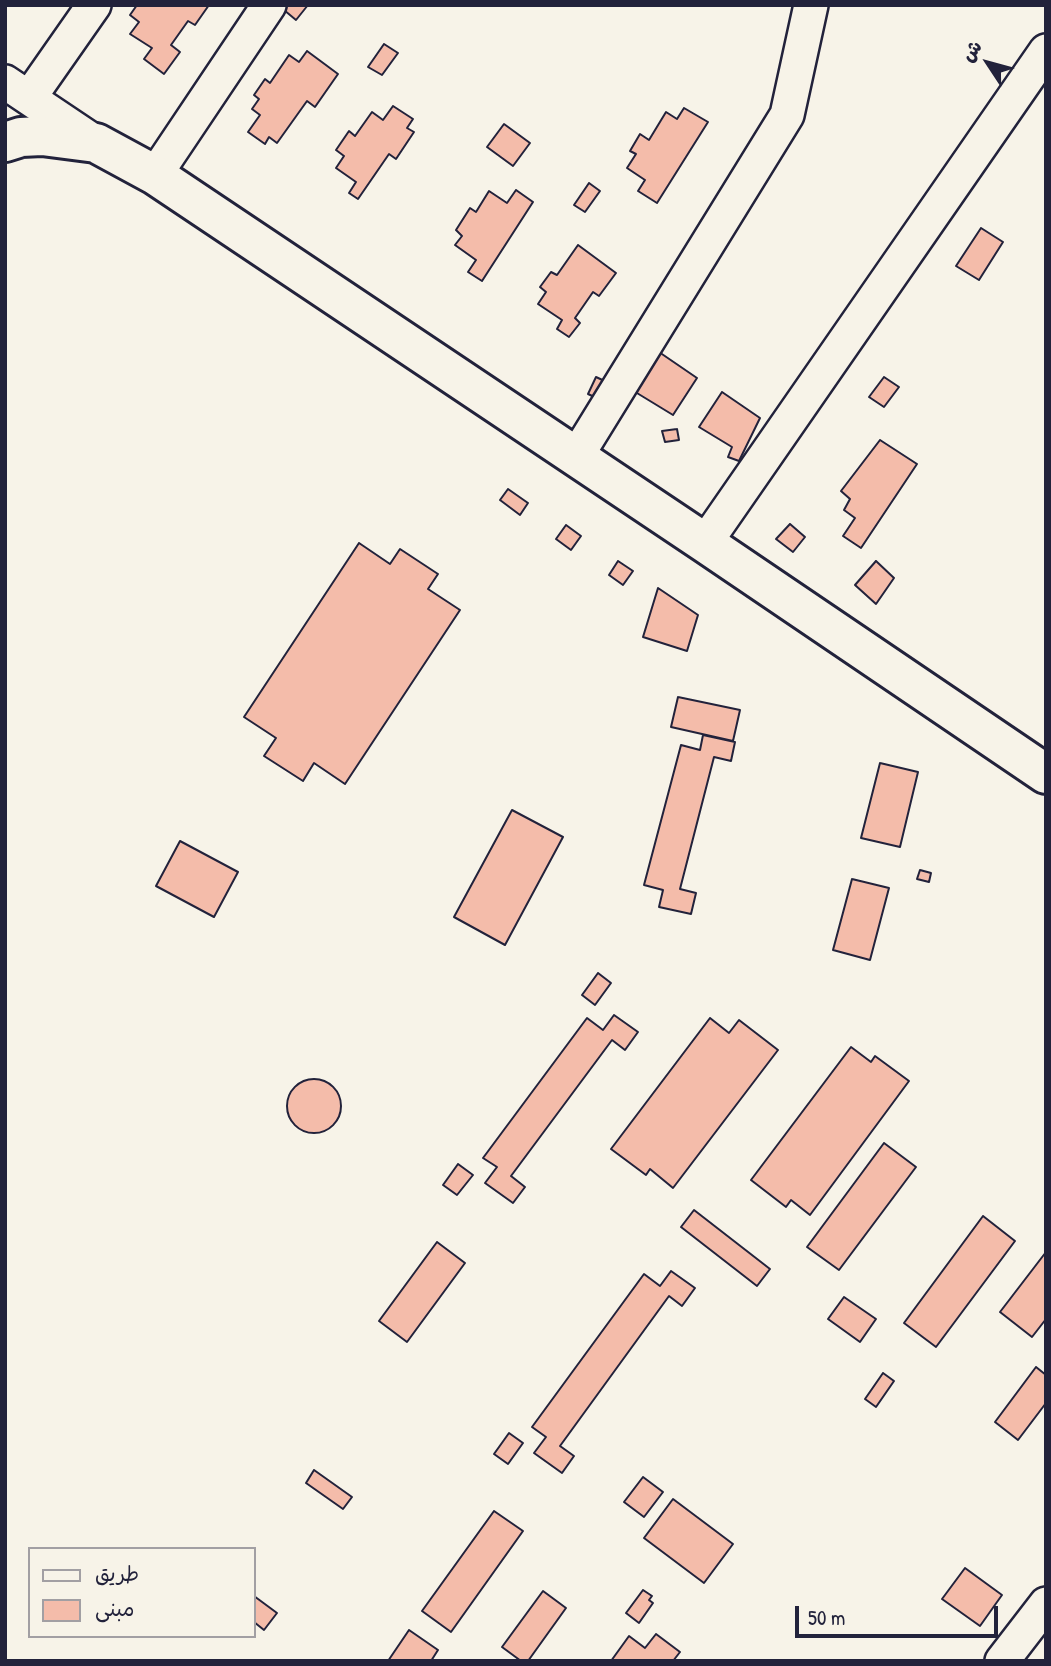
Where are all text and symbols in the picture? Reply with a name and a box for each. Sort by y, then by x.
north arrow [953,28,1023,98]
text: ش [954,35,988,67]
legend [28,1547,256,1638]
text: طريق [95,1559,139,1588]
scale bar [799,1592,1002,1636]
text: مبنى [95,1594,134,1623]
text: 50 m [808,1603,845,1632]

